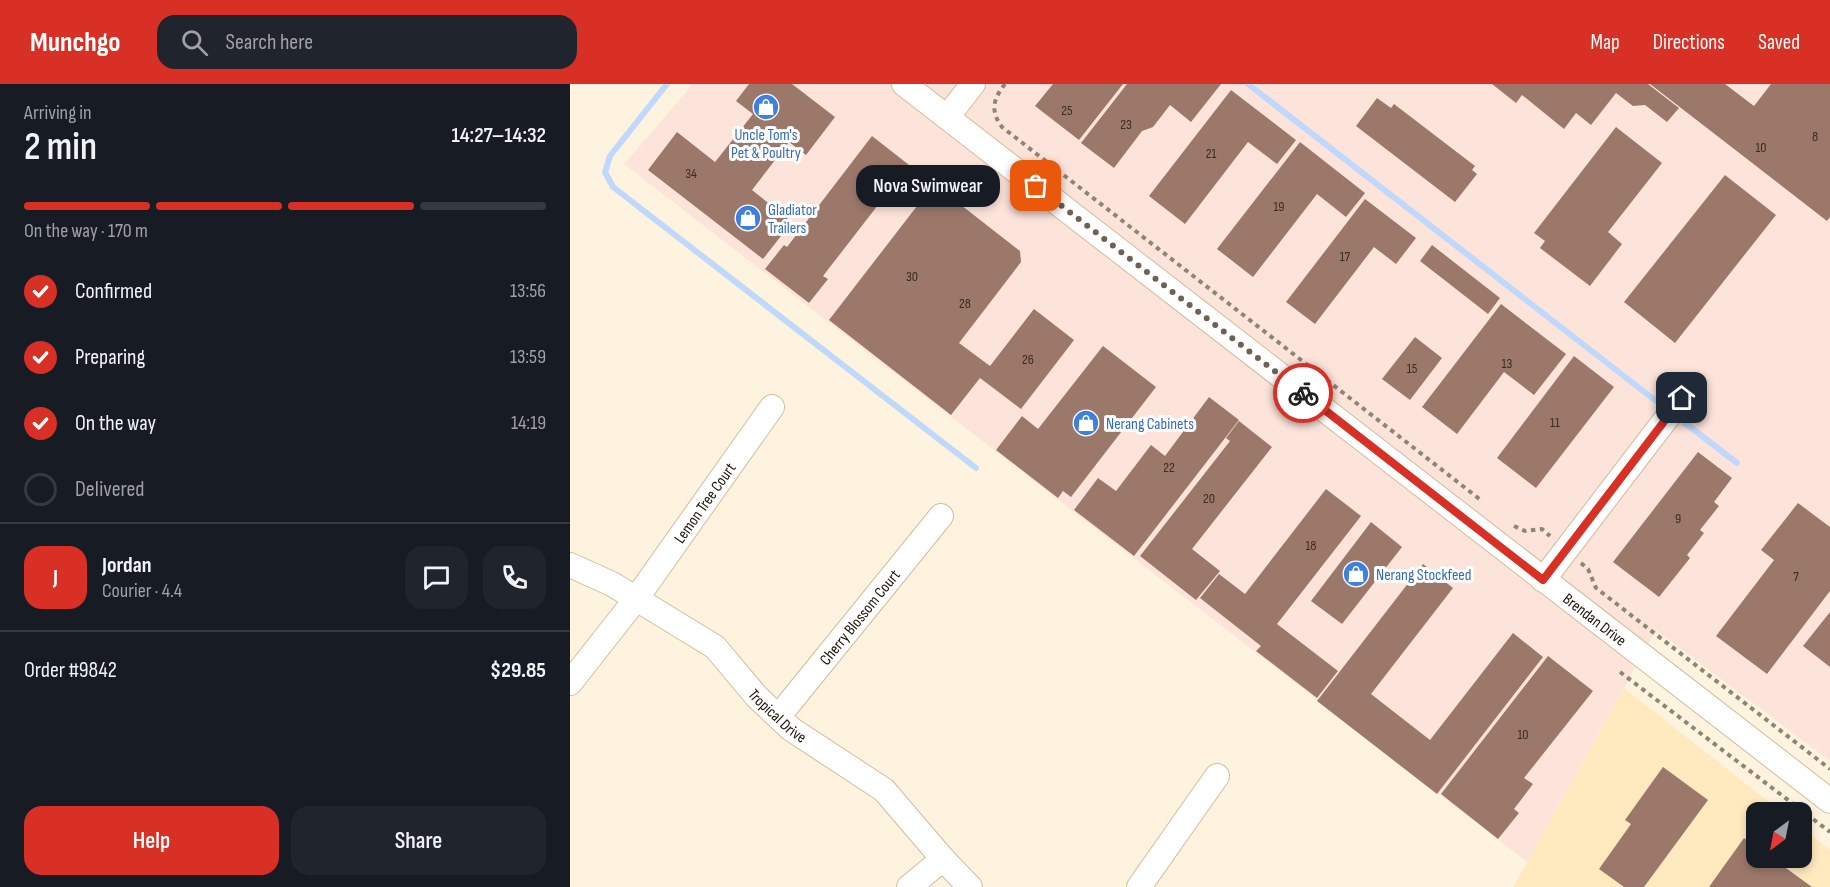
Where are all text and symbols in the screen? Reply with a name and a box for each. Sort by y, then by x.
search box [157,15,577,69]
text: Munchgo [30,26,121,59]
icon: search [178,26,211,59]
text: Search here [226,29,313,56]
text: Map [1590,30,1620,55]
text: Directions [1653,30,1725,55]
text: Saved [1758,30,1800,55]
shop icon: Uncle Tom's Pet & Poultry [751,92,781,122]
text: Arriving in [24,101,92,125]
house number: 25 [1061,102,1073,119]
house number: 23 [1120,116,1132,133]
text: 14:27–14:32 [451,122,546,149]
text: 2 min [24,124,97,171]
place label: Uncle Tom's Pet & Poultry [731,126,801,163]
house number: 8 [1812,128,1818,145]
house number: 10 [1755,139,1767,156]
house number: 21 [1206,145,1216,162]
pin [1010,160,1061,211]
house number: 34 [685,165,697,182]
callout: Nova Swimwear [856,165,1000,207]
icon: bag [1019,169,1052,202]
text: Nova Swimwear [873,174,983,198]
house number: 19 [1273,198,1285,215]
place label: Gladiator Trailers [768,201,817,238]
shop icon: Gladiator Trailers [733,203,763,233]
text: On the way · 170 m [24,219,148,243]
house number: 17 [1340,248,1351,265]
house number: 30 [906,268,918,285]
icon: check [24,275,57,308]
text: Confirmed [75,278,152,305]
text: 13:56 [510,279,546,303]
house number: 28 [959,295,971,312]
icon: check [24,341,57,374]
text: Preparing [75,344,145,371]
text: 13:59 [510,345,546,369]
house number: 26 [1022,351,1034,368]
house number: 13 [1502,355,1513,372]
house number: 15 [1407,360,1418,377]
courier [1273,363,1333,423]
pin [1656,372,1707,423]
icon: bike [1287,377,1320,410]
icon: home [1665,381,1698,414]
icon: check [24,407,57,440]
shop icon: Nerang Cabinets [1071,408,1101,438]
text: On the way [75,410,156,437]
text: 14:19 [511,411,546,435]
house number: 11 [1550,414,1560,431]
place label: Nerang Cabinets [1106,415,1194,434]
street label: Lemon Tree Court [671,459,741,547]
house number: 22 [1163,459,1175,476]
text: Delivered [75,476,144,503]
house number: 20 [1203,490,1215,507]
house number: 9 [1675,510,1681,527]
house number: 18 [1305,537,1317,554]
button: chat [405,546,468,609]
button: phone [483,546,546,609]
text: Jordan [102,552,151,579]
shop icon: Nerang Stockfeed [1341,559,1371,589]
text: J [53,564,58,591]
street label: Cherry Blossom Court [816,566,905,669]
place label: Nerang Stockfeed [1376,566,1471,585]
house number: 7 [1793,568,1799,585]
text: Courier · 4.4 [102,579,182,603]
street label: Brendan Drive [1559,590,1630,651]
text: Order #9842 [24,657,117,684]
text: $29.85 [490,657,546,684]
street label: Tropical Drive [743,686,810,748]
house number: 10 [1517,726,1529,743]
north arrow [1746,802,1812,868]
map controls [1746,802,1812,868]
button: Help [24,806,279,875]
button: Share [291,806,546,875]

